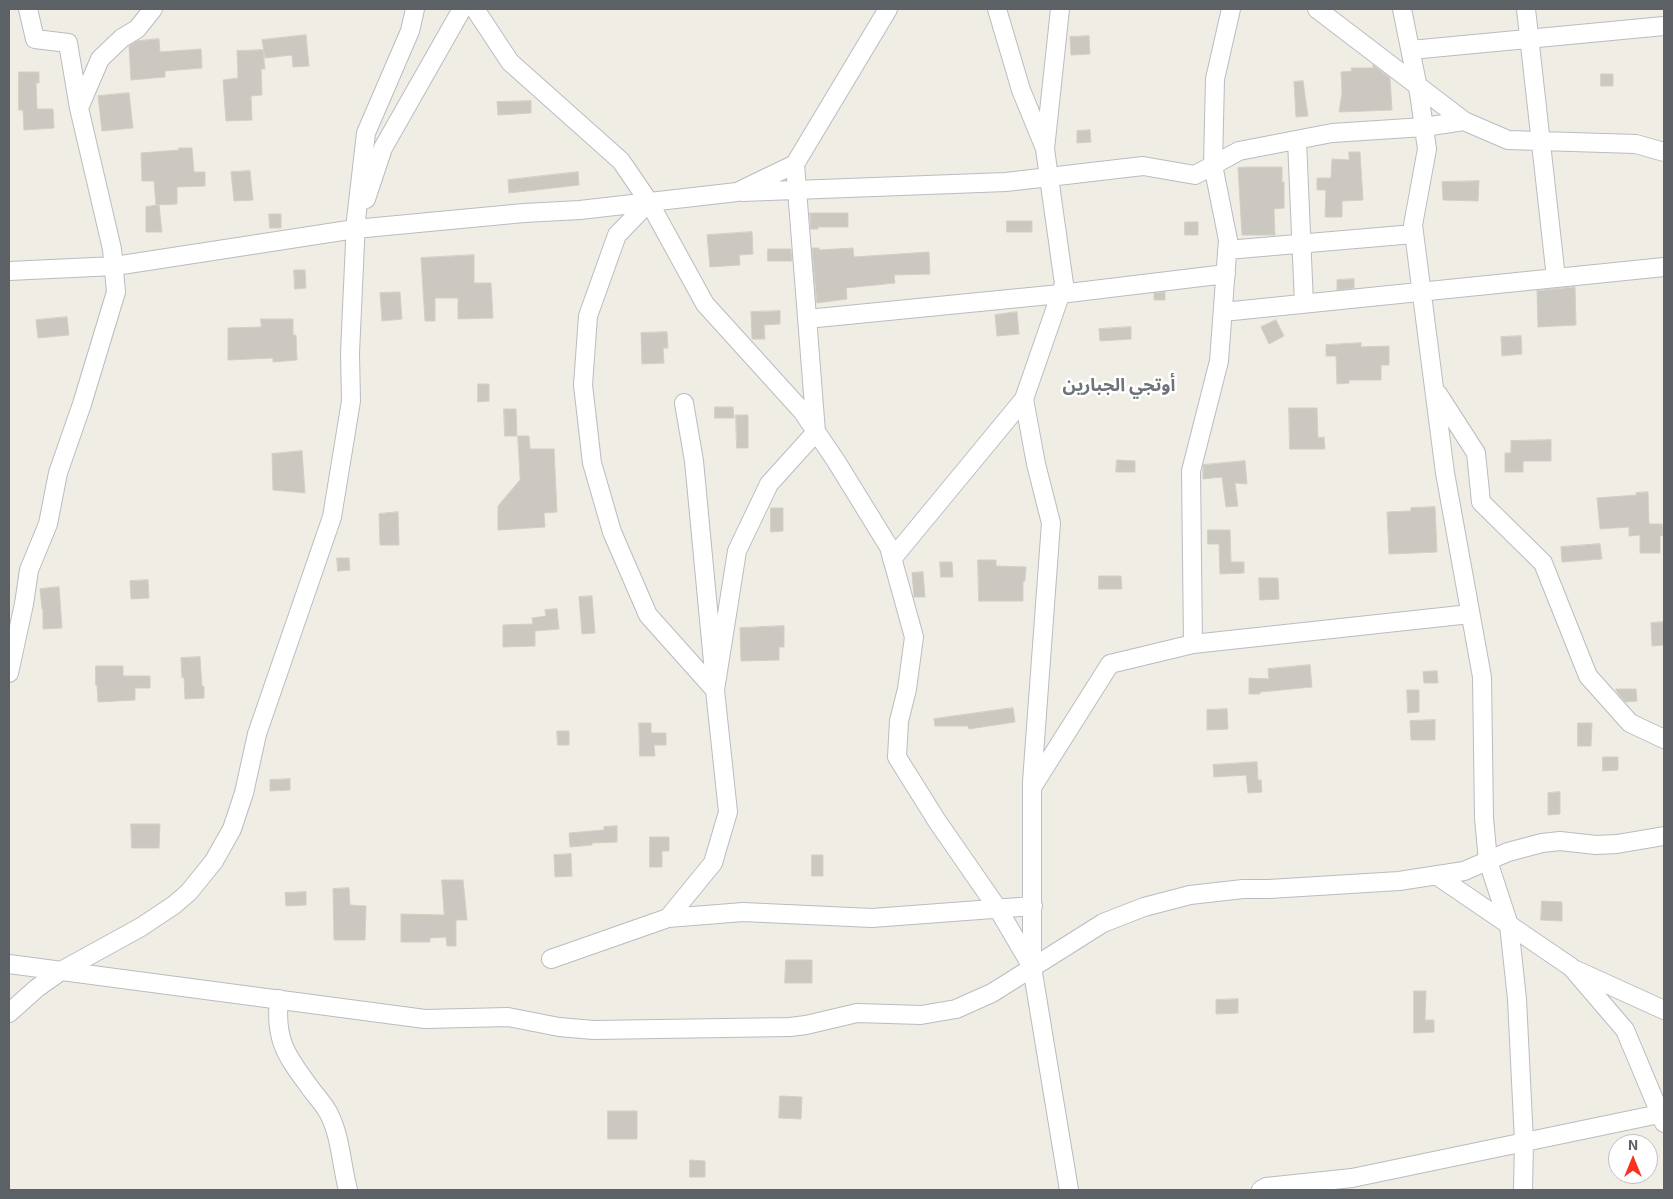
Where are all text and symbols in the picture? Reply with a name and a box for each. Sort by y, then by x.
district label: أوتجي الجبارين [1063,374,1175,396]
north arrow [1608,1134,1658,1184]
text: N [1628,1136,1638,1153]

